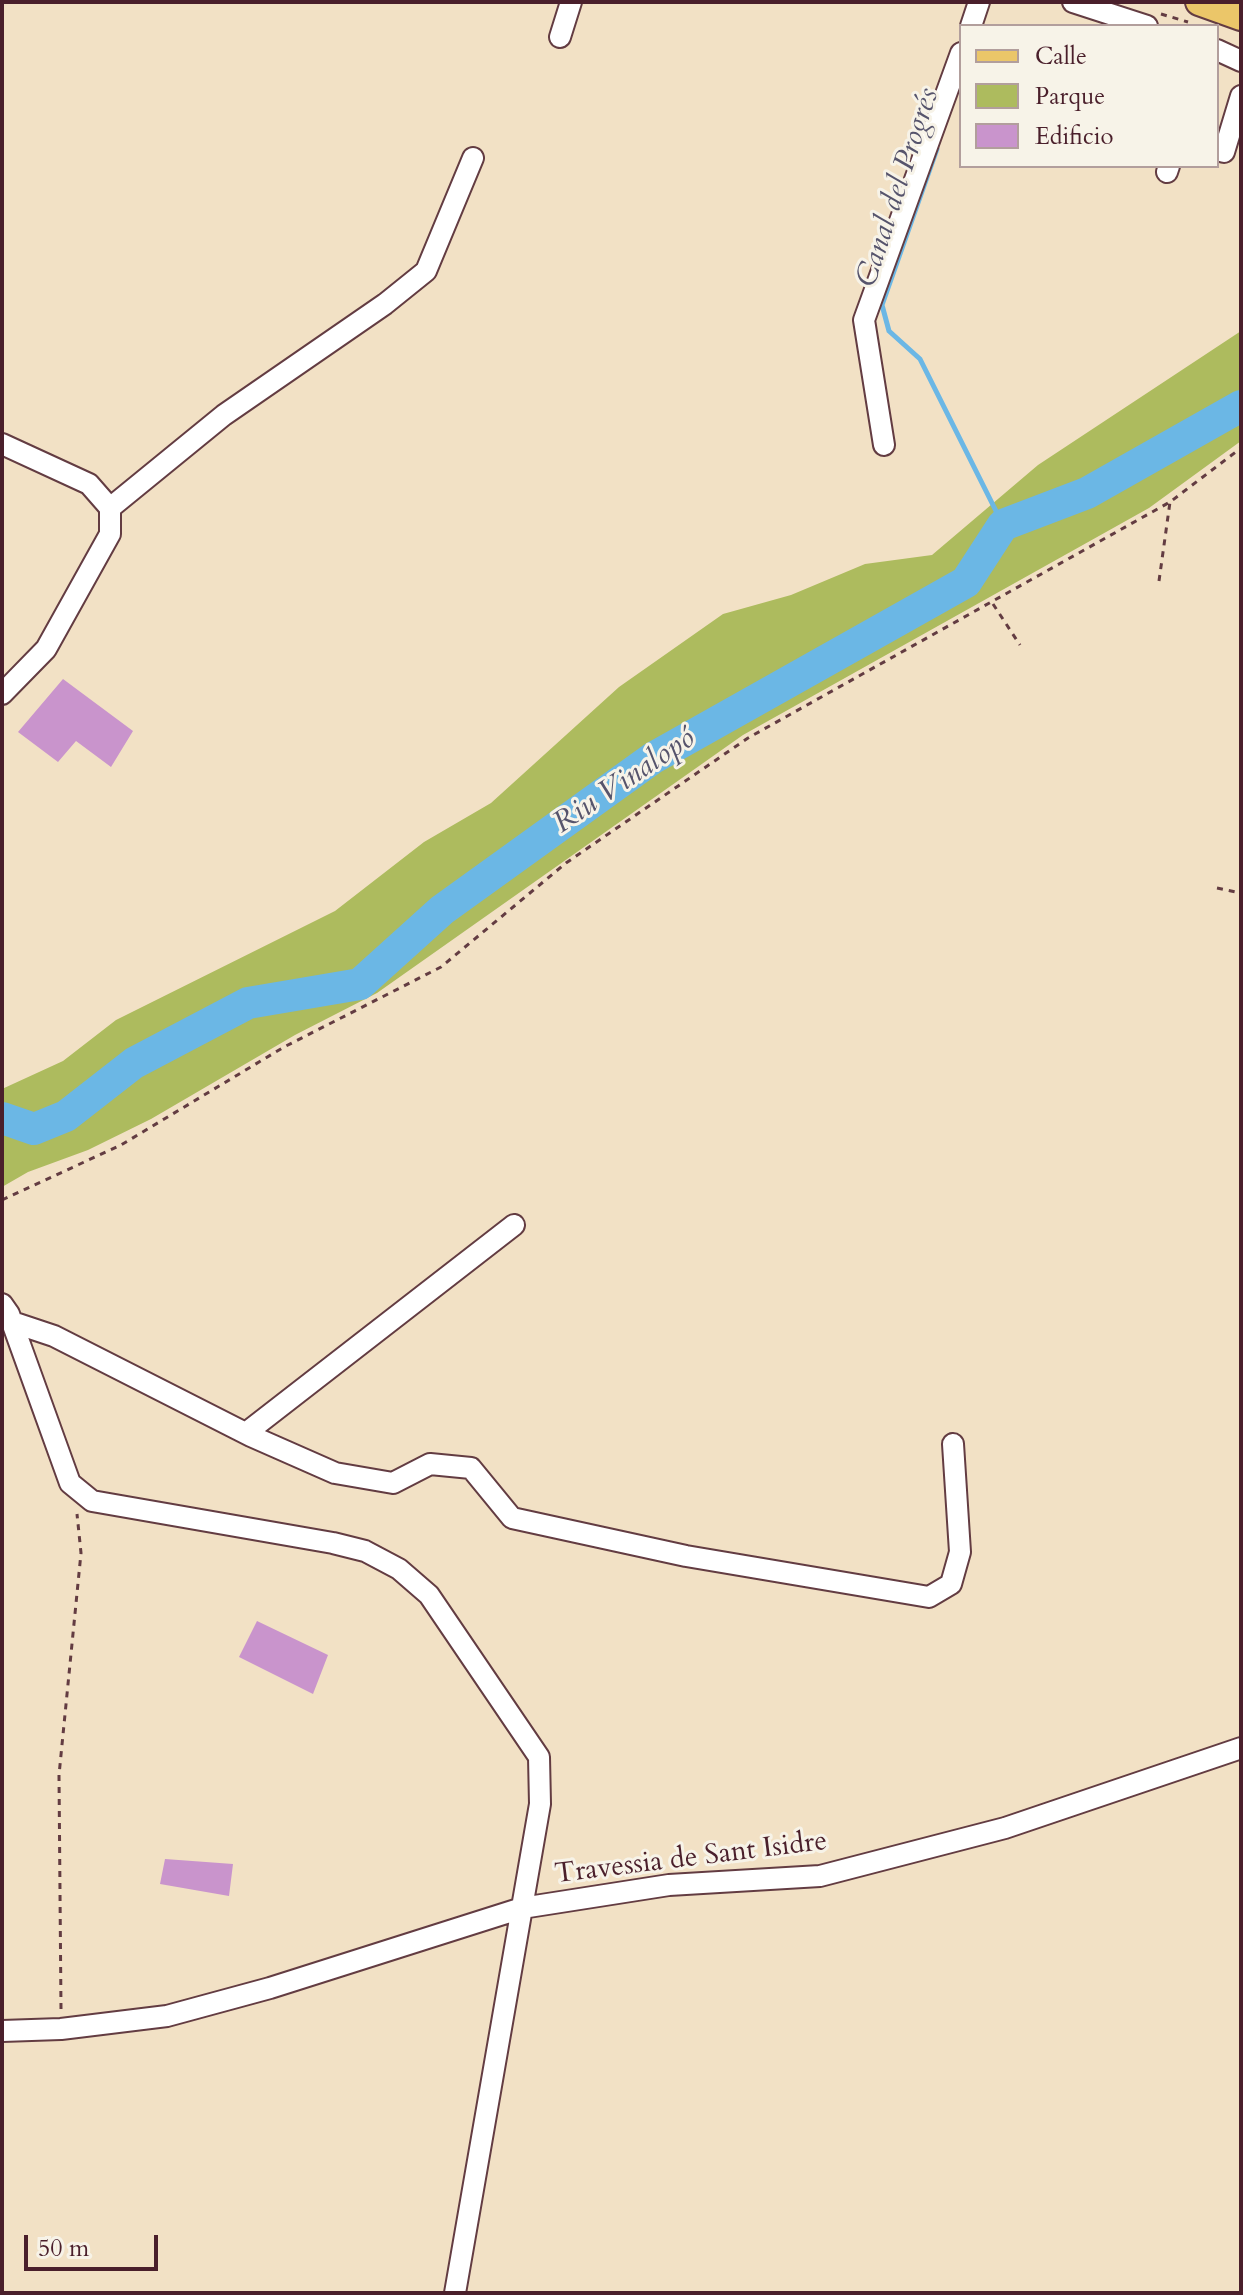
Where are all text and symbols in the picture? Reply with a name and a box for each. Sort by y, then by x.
legend [959,24,1219,168]
text: Calle [1035,40,1087,73]
text: Parque [1035,80,1105,113]
water label: Canal del Progrés [850,84,948,292]
text: Edificio [1035,120,1114,153]
water label: Riu Vinalopó [547,721,703,843]
street label: Travessia de Sant Isidre [553,1826,829,1892]
scale bar [28,2219,162,2269]
text: 50 m [38,2232,89,2265]

